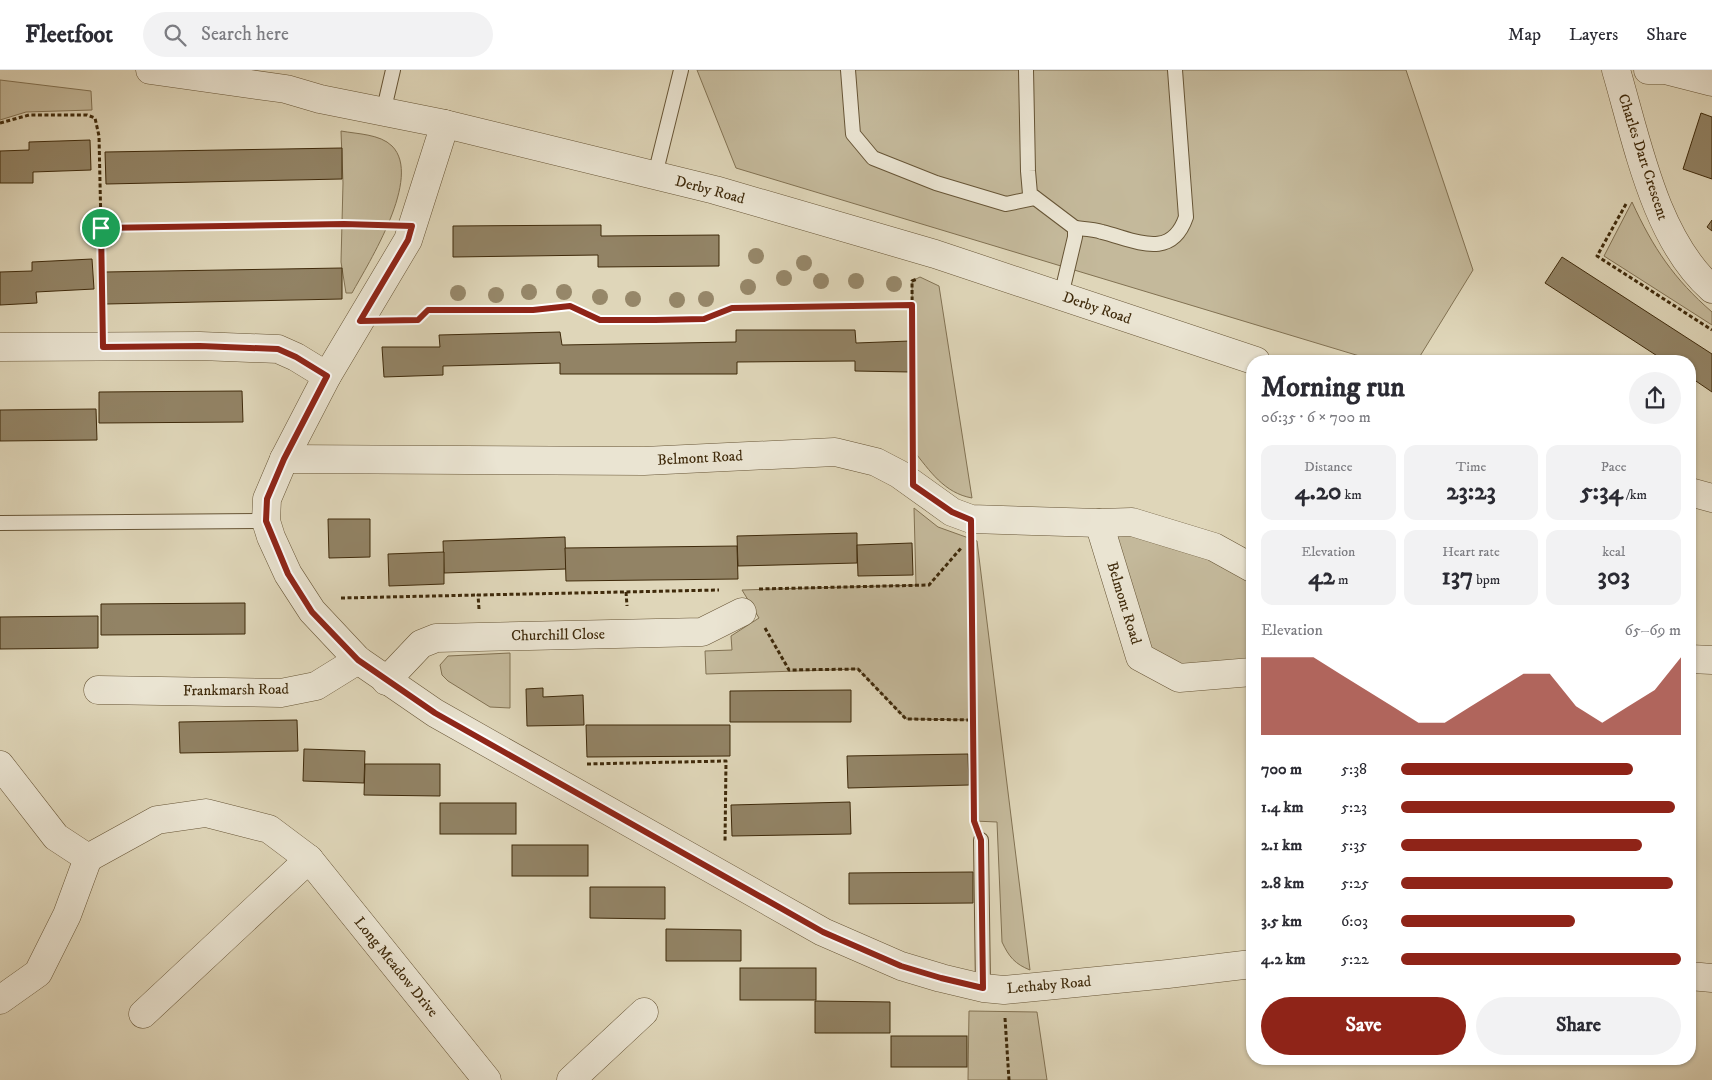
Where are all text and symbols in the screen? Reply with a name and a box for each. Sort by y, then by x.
search box [143,12,493,57]
text: Fleetfoot [25,20,113,50]
icon: search [161,21,189,49]
text: Search here [201,23,289,46]
text: Map [1508,24,1541,46]
text: Layers [1569,24,1618,46]
text: Share [1646,24,1687,46]
street label: Charles Dart Crescent [1614,91,1672,223]
street label: Derby Road [673,172,747,209]
pin [80,207,122,249]
icon: arrive [87,214,115,242]
street label: Derby Road [1060,287,1134,329]
text: Morning run [1261,370,1405,405]
button: share [1629,372,1681,424]
text: 06:35 · 6 × 700 m [1261,407,1371,427]
street label: Belmont Road [657,446,744,470]
text: Distance [1304,458,1352,476]
text: Time [1456,458,1486,476]
text: Pace [1601,458,1627,476]
text: 4.20 [1295,476,1341,507]
text: 23:23 [1446,476,1496,507]
text: 5:34 [1580,476,1623,507]
text: km [1341,486,1362,504]
text: /km [1623,486,1647,504]
text: Elevation [1301,543,1355,561]
text: Heart rate [1442,543,1500,561]
text: kcal [1602,543,1625,561]
street label: Belmont Road [1102,559,1146,647]
text: 42 [1308,561,1335,592]
text: 137 [1442,561,1473,592]
text: 303 [1598,561,1630,592]
text: m [1335,571,1348,589]
text: bpm [1473,571,1500,589]
text: Elevation [1261,620,1323,640]
text: 65–69 m [1625,620,1681,640]
street label: Churchill Close [511,625,605,645]
street label: Frankmarsh Road [183,680,290,700]
text: 700 m [1261,759,1302,779]
text: 5:38 [1341,759,1367,779]
text: 1.4 km [1261,797,1303,817]
text: 5:23 [1341,797,1367,817]
text: 2.1 km [1261,835,1302,855]
text: 5:35 [1341,835,1367,855]
text: 2.8 km [1261,873,1304,893]
text: 5:25 [1341,873,1369,893]
text: 3.5 km [1261,911,1302,931]
text: 6:03 [1341,911,1368,931]
street label: Long Meadow Drive [350,913,442,1021]
text: 4.2 km [1261,949,1306,969]
text: 5:22 [1341,949,1369,969]
street label: Lethaby Road [1006,972,1092,998]
button: Save [1261,997,1466,1055]
button: Share [1476,997,1681,1055]

